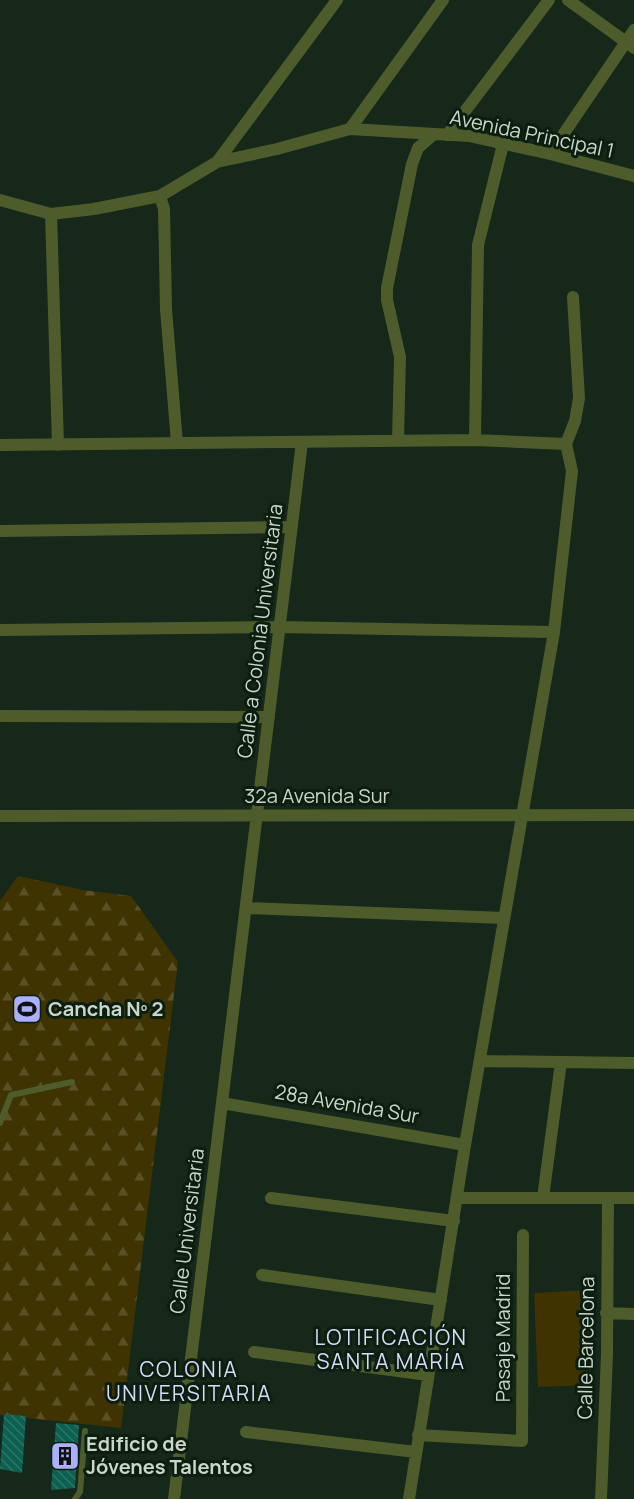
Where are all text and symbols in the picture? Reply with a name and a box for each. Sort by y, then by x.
street label: Avenida Principal 1 [448,103,617,164]
street label: Calle a Colonia Universitaria [231,502,289,760]
street label: 32a Avenida Sur [244,782,390,809]
sports icon: Cancha Nº 2 [11,993,43,1025]
place label: Cancha Nº 2 [48,995,163,1022]
street label: 28a Avenida Sur [273,1078,421,1129]
street label: Calle Universitaria [163,1147,210,1315]
street label: Pasaje Madrid [489,1274,516,1402]
street label: Calle Barcelona [571,1276,600,1420]
district label: LOTIFICACIÓN SANTA MARÍA [315,1323,467,1375]
district label: COLONIA UNIVERSITARIA [106,1355,272,1407]
place label: Edificio de Jóvenes Talentos [86,1430,253,1480]
building icon: Edificio de Jóvenes Talentos [49,1440,81,1472]

